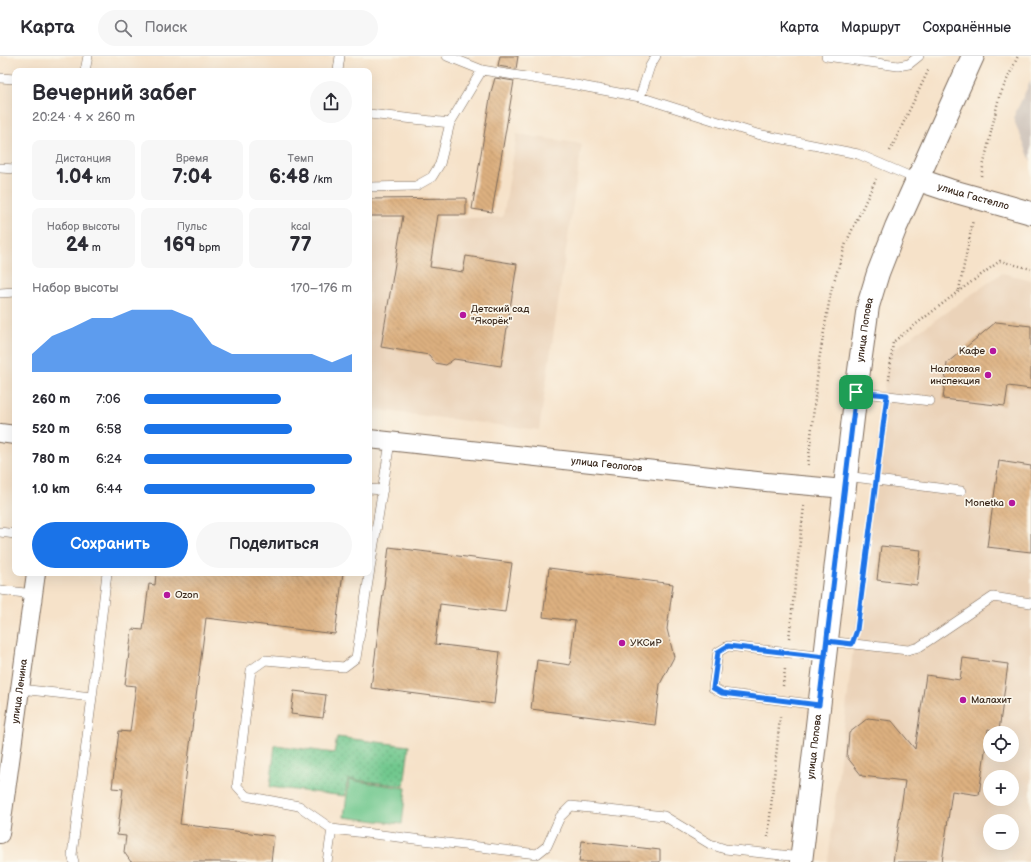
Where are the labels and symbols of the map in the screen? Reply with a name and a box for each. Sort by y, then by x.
street label: улица Гастелло [936,181,1010,213]
street label: улица Попова [854,296,876,363]
place label: Детский сад "Якорёк" [471,303,529,327]
marker: Детский сад "Якорёк" [458,310,468,320]
place label: Кафе [959,345,985,357]
marker: Кафе [988,346,998,356]
place label: Налоговая инспекция [930,363,980,387]
marker: Налоговая инспекция [983,370,993,380]
pin [839,375,873,409]
street label: улица Геологов [570,455,644,475]
place label: Monetka [965,497,1004,509]
marker: Monetka [1007,498,1017,508]
place label: Ozon [175,589,199,601]
marker: Ozon [162,590,172,600]
place label: УКСиР [630,637,662,649]
marker: УКСиР [617,638,627,648]
street label: улица Ленина [9,658,30,724]
place label: Малахит [971,694,1012,706]
marker: Малахит [958,695,968,705]
street label: улица Попова [805,714,824,780]

